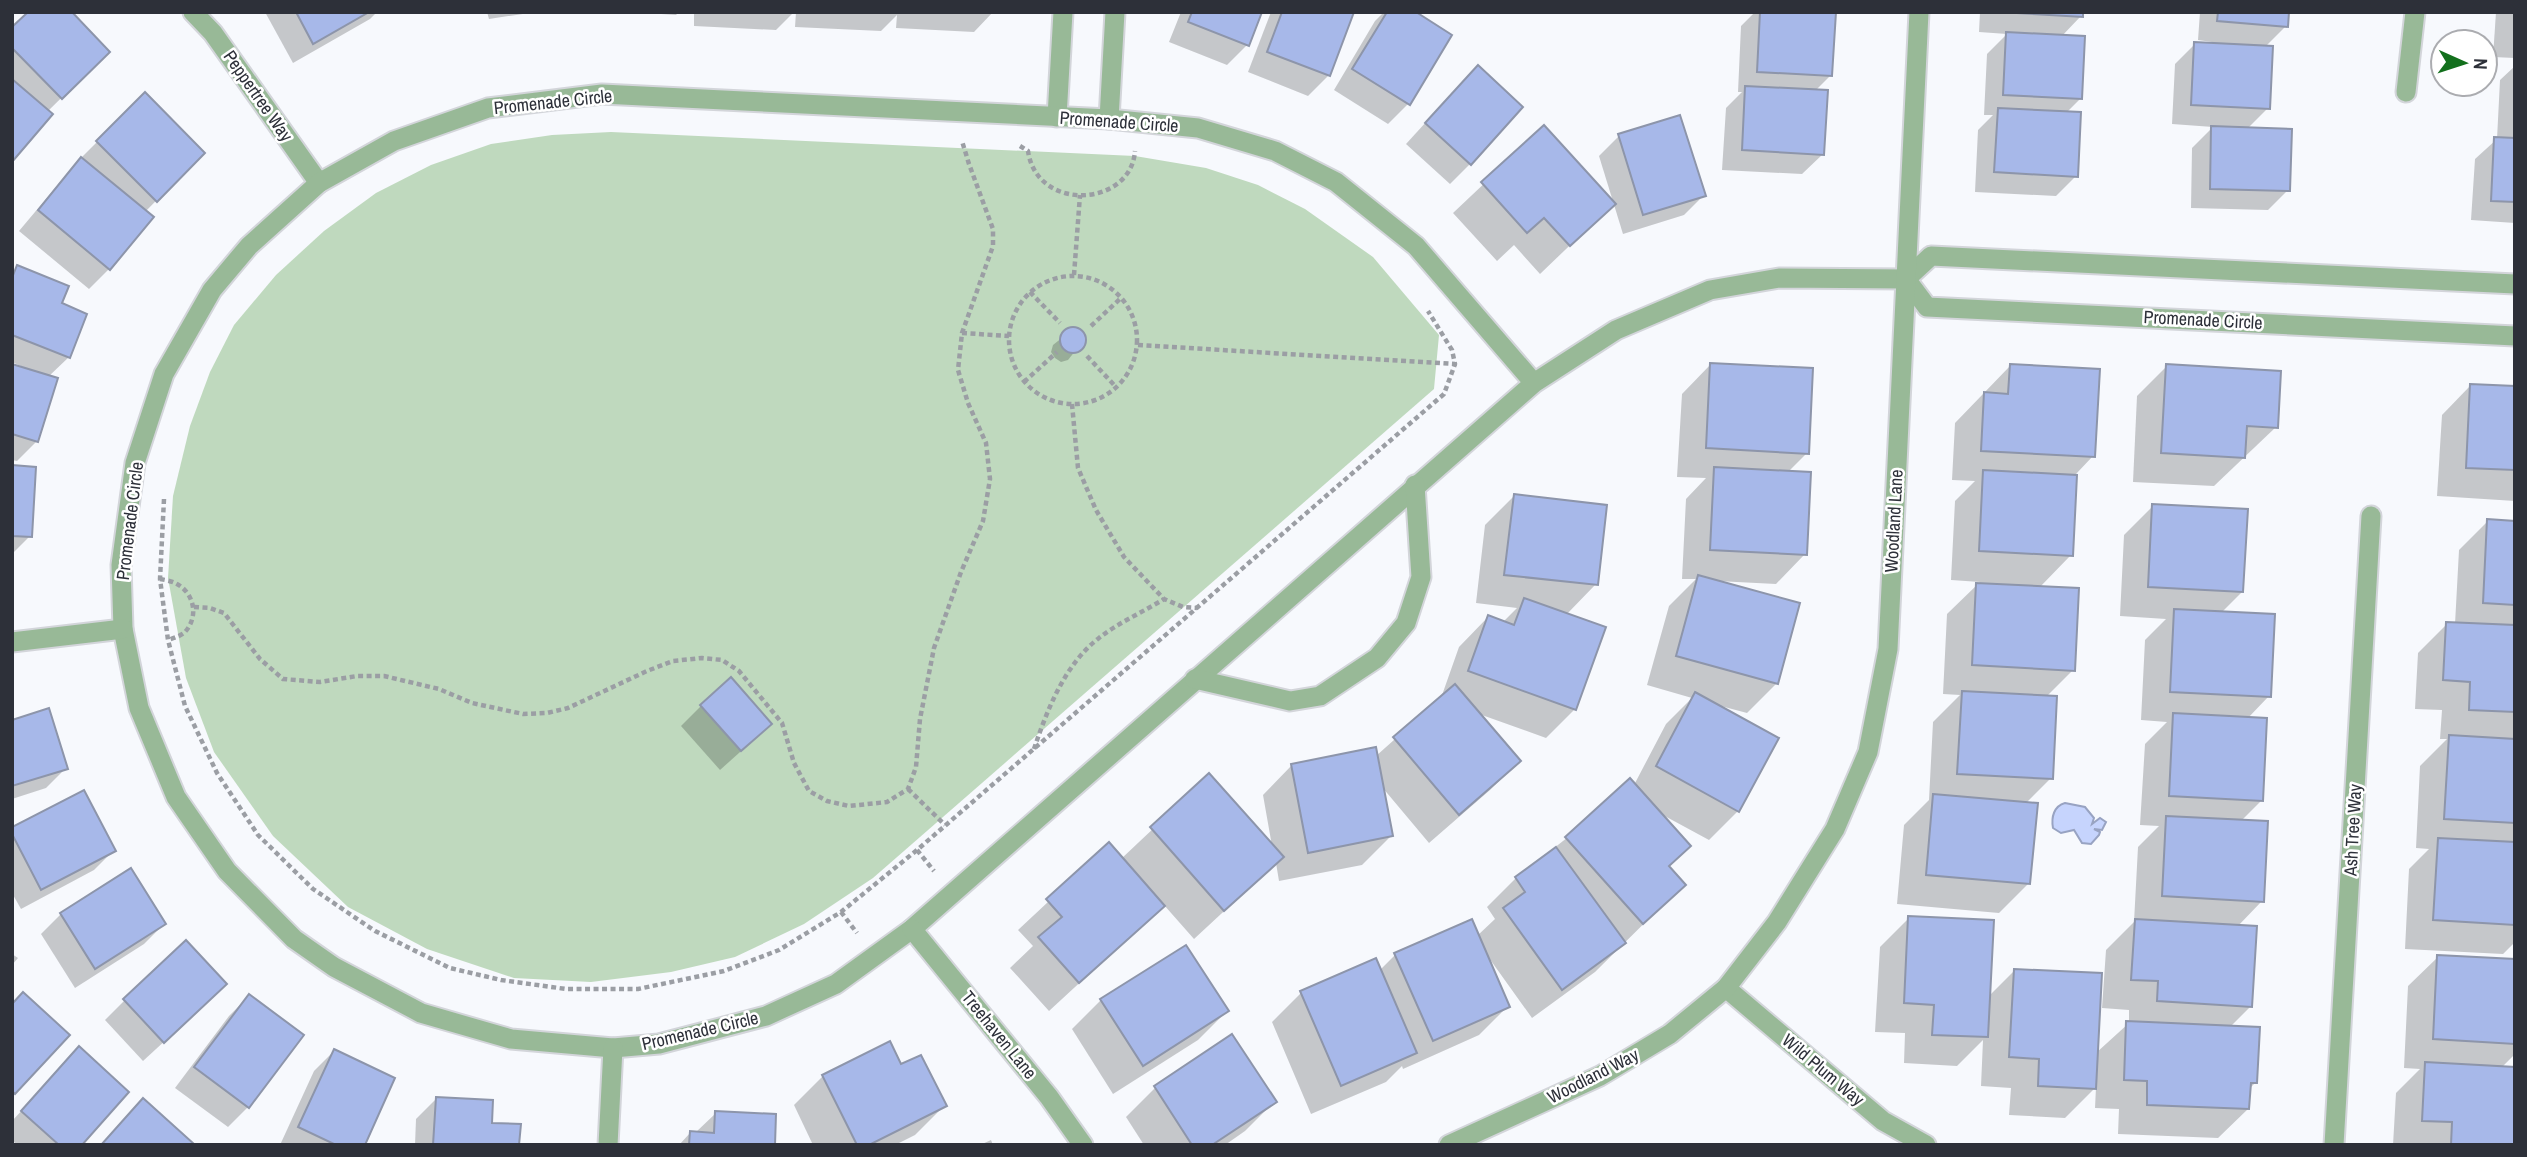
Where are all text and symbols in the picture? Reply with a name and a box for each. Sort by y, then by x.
north arrow [2429,28,2499,98]
street label: Peppertree Way [218,45,299,147]
text: N [2468,58,2494,70]
street label: Promenade Circle [492,83,613,120]
street label: Promenade Circle [1059,105,1179,138]
street label: Promenade Circle [2143,304,2263,335]
street label: Promenade Circle [110,460,149,581]
street label: Woodland Lane [1878,469,1909,573]
street label: Ash Tree Way [2338,783,2367,878]
street label: Treehaven Lane [956,985,1043,1084]
street label: Promenade Circle [639,1005,761,1056]
street label: Wild Plum Way [1777,1028,1870,1112]
street label: Woodland Way [1543,1042,1643,1109]

